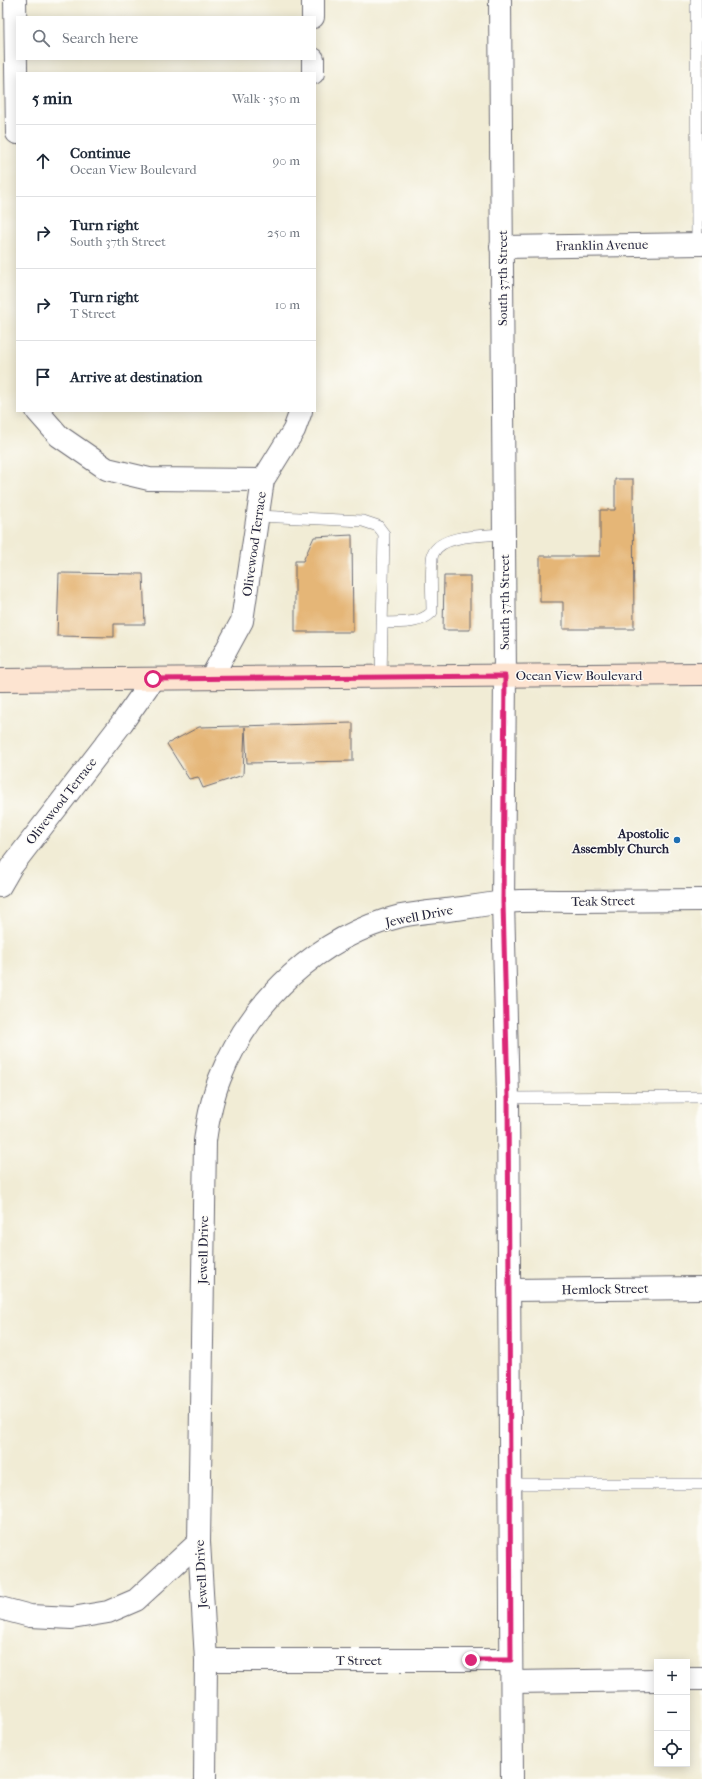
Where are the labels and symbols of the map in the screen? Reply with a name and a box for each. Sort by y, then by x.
street label: South 37th Street [495,230,510,326]
street label: Franklin Avenue [556,237,649,253]
street label: Olivewood Terrace [239,490,269,597]
street label: South 37th Street [497,554,512,650]
street label: Ocean View Boulevard [516,668,643,683]
route start [144,670,162,688]
street label: Olivewood Terrace [22,754,100,847]
place label: Apostolic Assembly Church [571,826,670,857]
marker: Apostolic Assembly Church [672,835,682,845]
street label: Teak Street [571,893,635,909]
street label: Jewell Drive [383,902,455,930]
street label: Jewell Drive [195,1215,211,1285]
street label: Hemlock Street [561,1281,649,1297]
street label: Jewell Drive [192,1539,210,1610]
route end [462,1651,480,1669]
street label: T Street [336,1653,382,1668]

